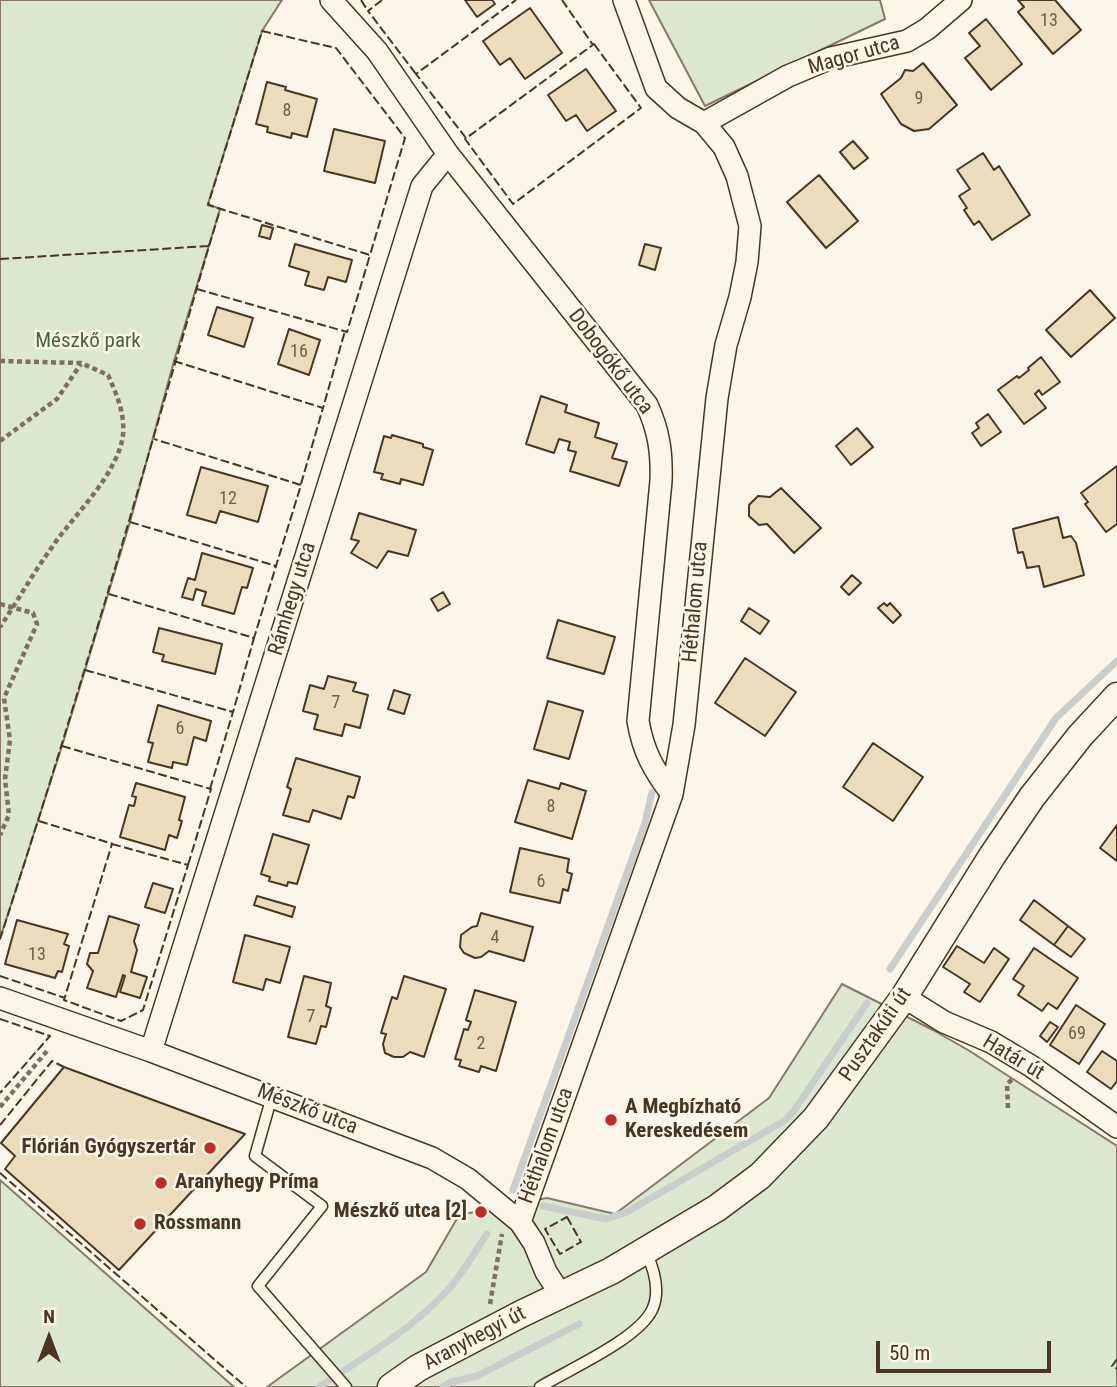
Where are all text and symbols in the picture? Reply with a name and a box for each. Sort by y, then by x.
house number: 13 [1040,10,1058,32]
street label: Magor utca [805,31,903,81]
house number: 9 [915,88,923,110]
house number: 8 [283,100,291,122]
street label: Dobogókő utca [562,304,658,420]
park label: Mészkő park [35,329,141,355]
house number: 16 [290,341,308,363]
house number: 12 [219,488,237,510]
street label: Rámhegy utca [264,539,322,659]
street label: Héthalom utca [678,540,714,664]
house number: 7 [332,692,340,714]
house number: 6 [176,718,184,740]
house number: 8 [547,796,555,818]
house number: 6 [537,871,545,893]
house number: 4 [491,927,499,949]
house number: 13 [28,944,46,966]
street label: Pusztakúti út [835,983,917,1087]
house number: 7 [307,1006,315,1028]
house number: 69 [1068,1023,1086,1045]
street label: Határ út [978,1030,1048,1086]
house number: 2 [477,1033,485,1055]
street label: Mészkő utca [253,1079,361,1141]
street label: Héthalom utca [514,1085,580,1207]
place label: A Megbízható Kereskedésem [625,1095,748,1145]
marker: A Megbízható Kereskedésem [603,1112,619,1128]
place label: Flórián Gyógyszertár [21,1135,196,1161]
marker: Flórián Gyógyszertár [202,1140,218,1156]
place label: Aranyhegy Príma [175,1170,319,1196]
marker: Aranyhegy Príma [153,1175,169,1191]
place label: Mészkő utca [2] [334,1199,467,1225]
marker: Mészkő utca [2] [473,1204,489,1220]
place label: Rossmann [154,1211,241,1237]
marker: Rossmann [132,1216,148,1232]
street label: Aranyhegyi út [420,1302,530,1376]
north arrow [14,1303,84,1373]
text: N [43,1305,55,1328]
scale bar [879,1328,1054,1372]
text: 50 m [889,1341,930,1365]

